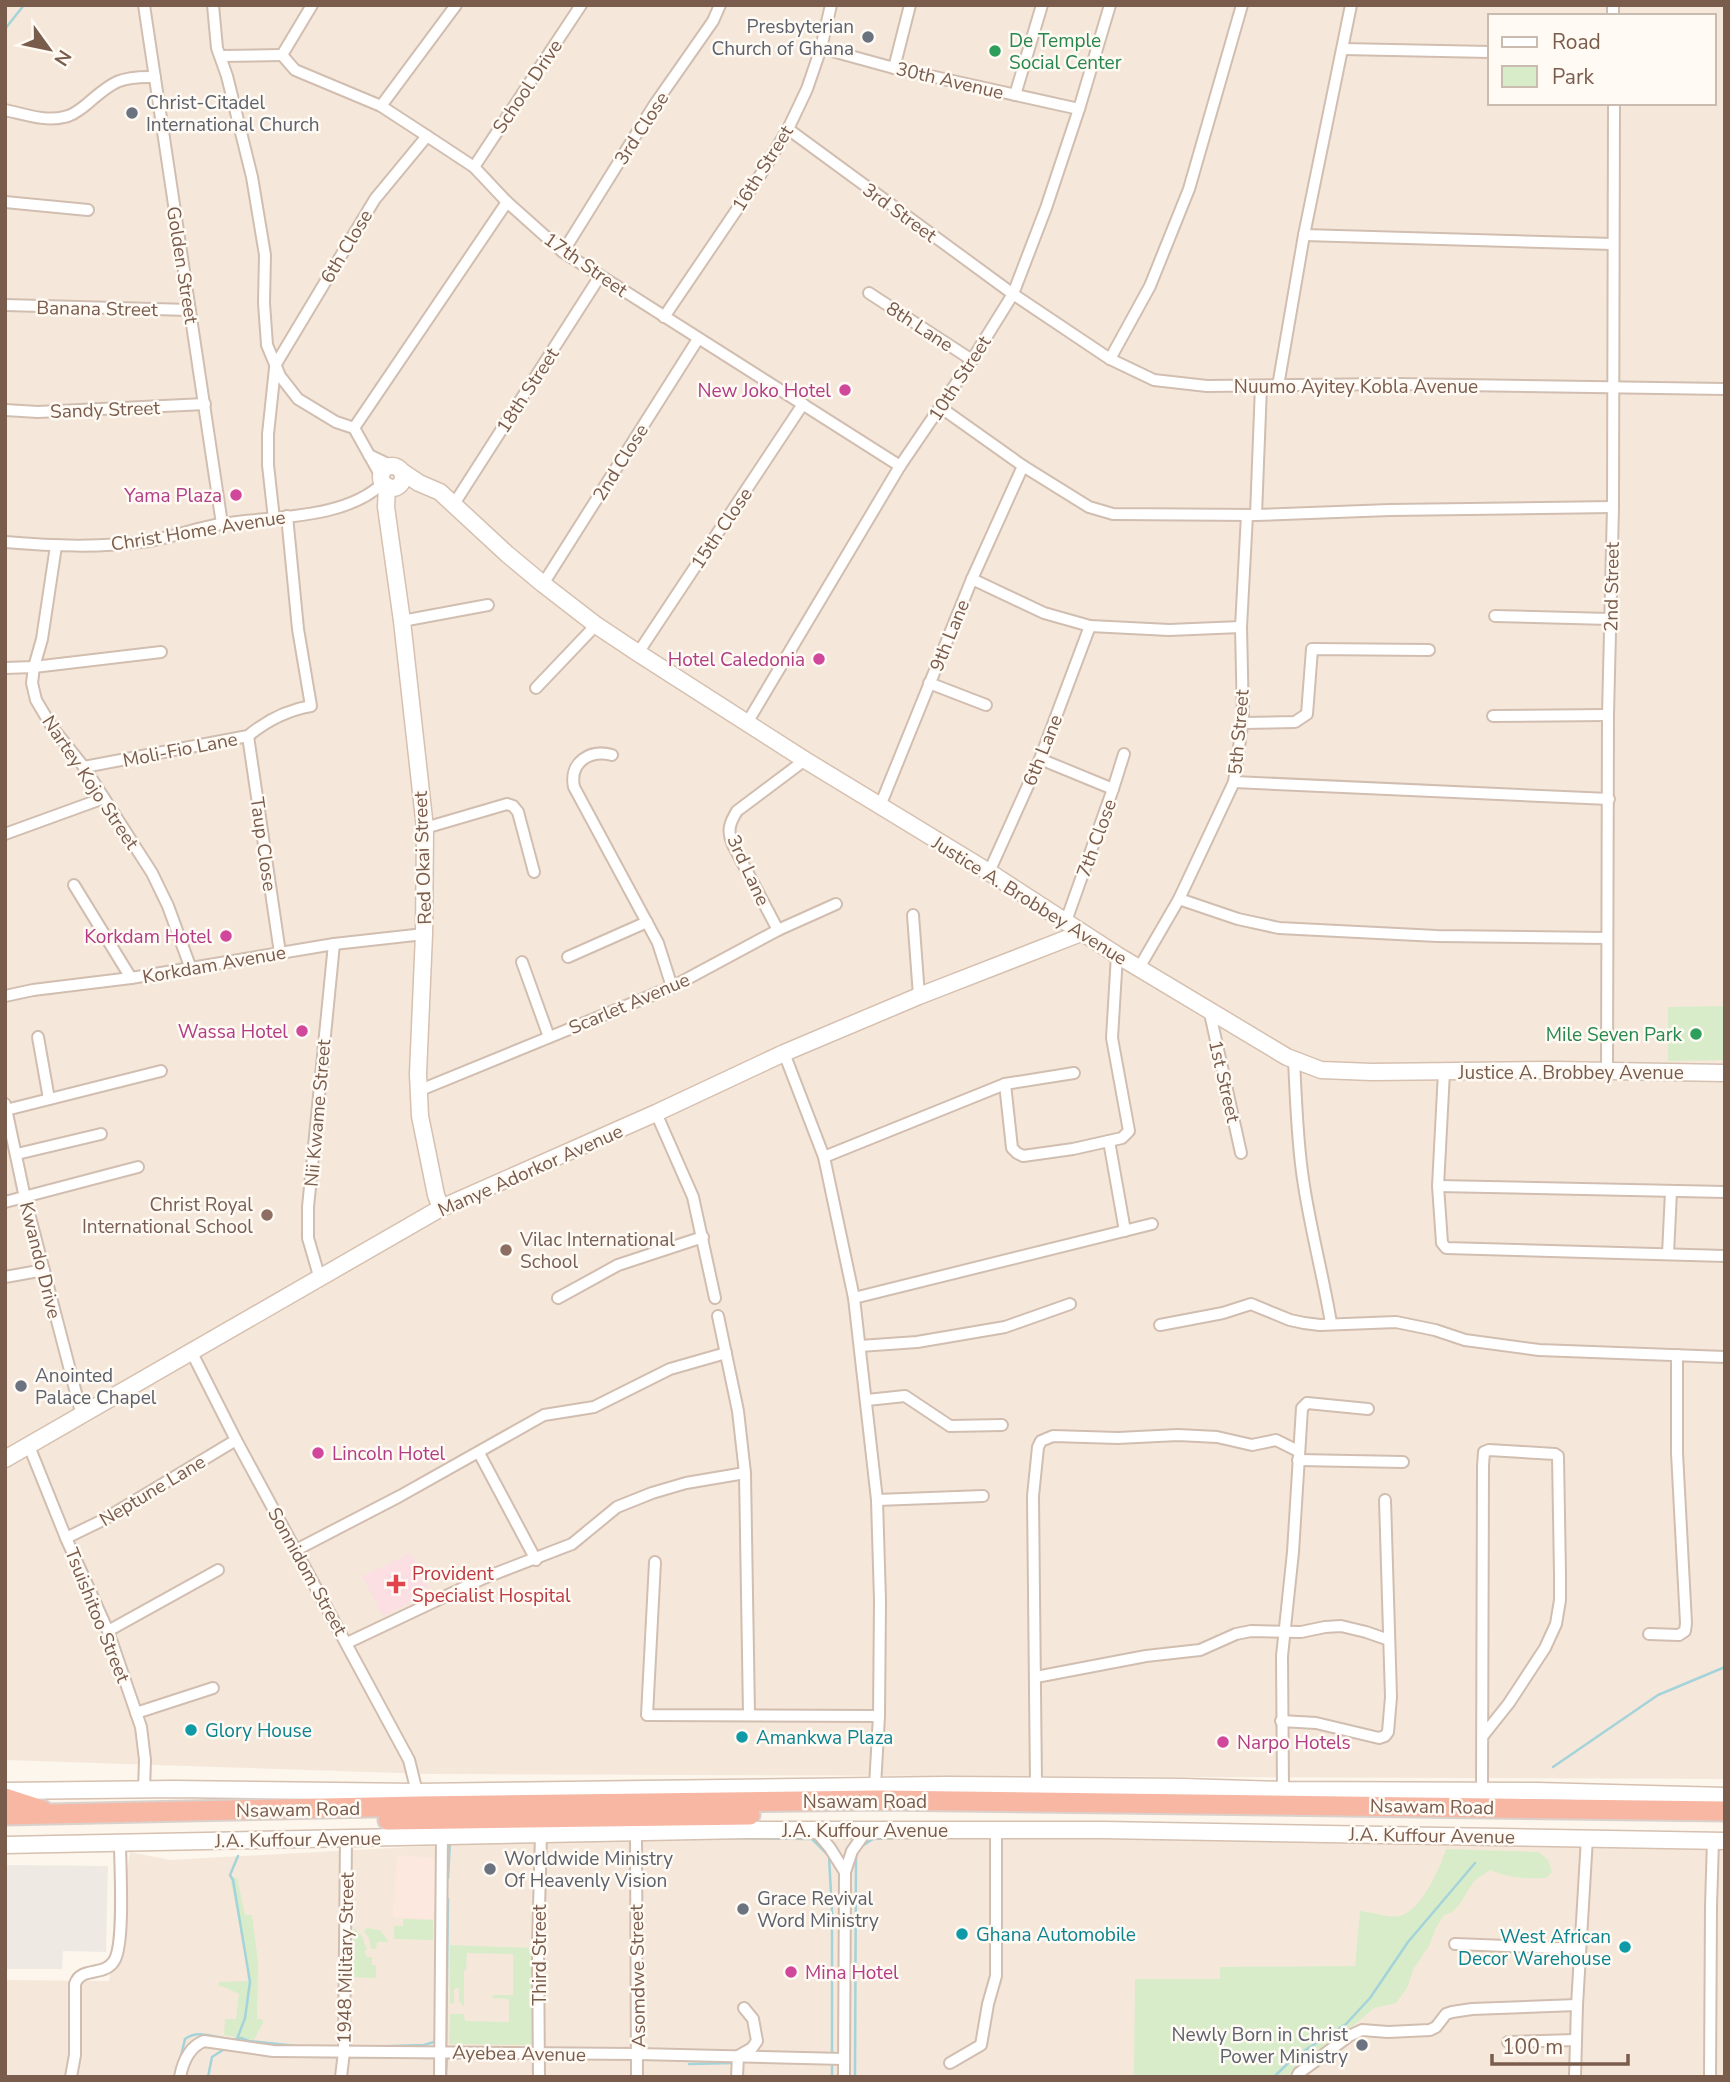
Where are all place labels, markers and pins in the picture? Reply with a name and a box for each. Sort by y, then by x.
place label: Presbyterian Church of Ghana [711,14,854,62]
place label: De Temple Social Center [1009,28,1122,76]
marker: Presbyterian Church of Ghana [860,29,876,45]
marker: De Temple Social Center [987,43,1003,59]
place label: Christ-Citadel International Church [146,90,319,138]
marker: Christ-Citadel International Church [124,105,140,121]
place label: New Joko Hotel [697,378,831,404]
marker: New Joko Hotel [837,382,853,398]
place label: Yama Plaza [123,483,222,509]
marker: Yama Plaza [228,487,244,503]
place label: Hotel Caledonia [668,647,805,673]
marker: Hotel Caledonia [811,651,827,667]
place label: Korkdam Hotel [84,924,212,950]
marker: Korkdam Hotel [218,928,234,944]
place label: Wassa Hotel [178,1019,288,1045]
place label: Mile Seven Park [1546,1022,1682,1048]
marker: Wassa Hotel [294,1023,310,1039]
marker: Mile Seven Park [1688,1026,1704,1042]
place label: Christ Royal International School [82,1192,253,1240]
marker: Christ Royal International School [259,1207,275,1223]
place label: Vilac International School [519,1227,675,1275]
marker: Vilac International School [498,1242,514,1258]
place label: Anointed Palace Chapel [35,1363,157,1411]
marker: Anointed Palace Chapel [13,1378,29,1394]
place label: Lincoln Hotel [332,1441,446,1467]
marker: Lincoln Hotel [310,1445,326,1461]
place label: Provident Specialist Hospital [412,1561,571,1609]
marker: Provident Specialist Hospital [386,1574,406,1594]
place label: Glory House [205,1718,312,1744]
marker: Glory House [183,1722,199,1738]
place label: Amankwa Plaza [756,1725,893,1751]
marker: Amankwa Plaza [734,1729,750,1745]
place label: Narpo Hotels [1237,1730,1351,1756]
marker: Narpo Hotels [1215,1734,1231,1750]
place label: Worldwide Ministry Of Heavenly Vision [504,1846,673,1894]
marker: Worldwide Ministry Of Heavenly Vision [482,1861,498,1877]
place label: Grace Revival Word Ministry [757,1886,879,1934]
marker: Grace Revival Word Ministry [735,1901,751,1917]
place label: Ghana Automobile [976,1922,1136,1948]
place label: West African Decor Warehouse [1458,1924,1611,1972]
marker: Ghana Automobile [954,1926,970,1942]
marker: West African Decor Warehouse [1617,1939,1633,1955]
place label: Mina Hotel [805,1960,899,1986]
marker: Mina Hotel [783,1964,799,1980]
place label: Newly Born in Christ Power Ministry [1171,2022,1348,2070]
marker: Newly Born in Christ Power Ministry [1354,2037,1370,2053]

